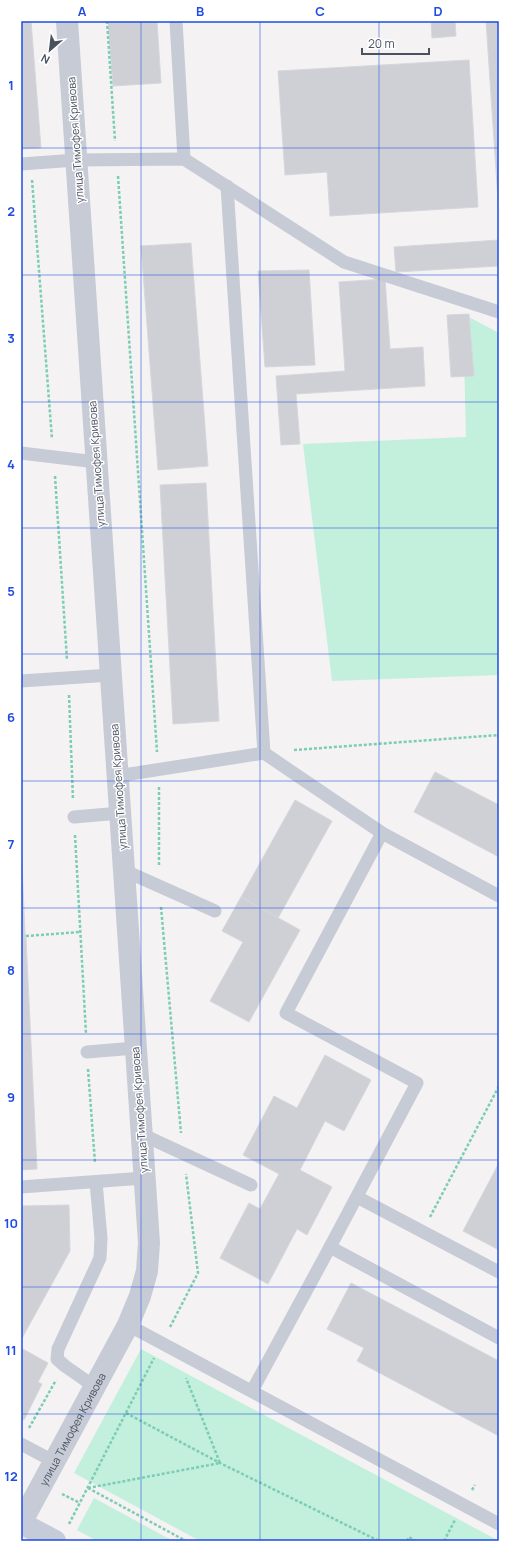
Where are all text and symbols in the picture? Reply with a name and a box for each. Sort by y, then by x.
text: A [78,2,87,20]
text: B [196,2,204,20]
text: C [315,2,325,20]
text: D [433,2,443,20]
north arrow [30,30,70,70]
scale bar [362,30,429,56]
text: 20 m [368,35,395,52]
text: N [38,51,52,68]
text: 1 [8,76,14,94]
street label: улица Тимофея Кривова [63,76,87,204]
text: 2 [7,202,15,220]
text: 3 [7,329,15,347]
street label: улица Тимофея Кривова [84,400,108,528]
text: 4 [7,455,15,473]
text: 5 [7,582,15,600]
text: 6 [7,708,15,726]
street label: улица Тимофея Кривова [106,723,130,851]
text: 7 [8,835,15,853]
text: 8 [7,961,15,979]
street label: улица Тимофея Кривова [127,1046,151,1174]
text: 9 [7,1088,15,1106]
text: 10 [4,1214,18,1232]
text: 11 [5,1341,17,1359]
street label: улица Тимофея Кривова [35,1370,109,1488]
text: 12 [4,1467,18,1485]

